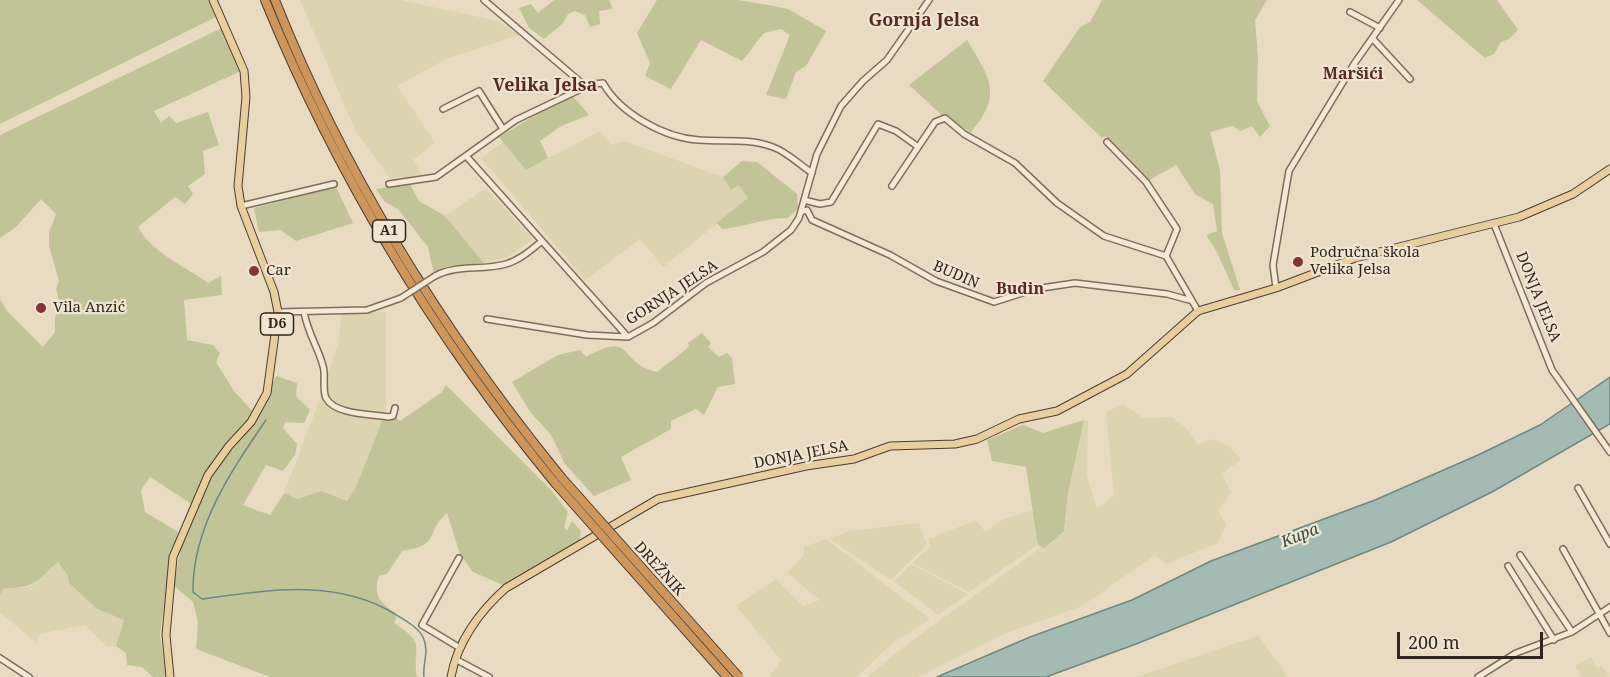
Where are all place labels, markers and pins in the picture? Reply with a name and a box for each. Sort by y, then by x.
place label: Područna škola Velika Jelsa [1310,244,1420,279]
marker: Područna škola Velika Jelsa [1291,255,1305,269]
place label: Car [266,262,291,280]
marker: Car [247,264,261,278]
place label: Vila Anzić [53,299,125,317]
marker: Vila Anzić [34,301,48,315]

